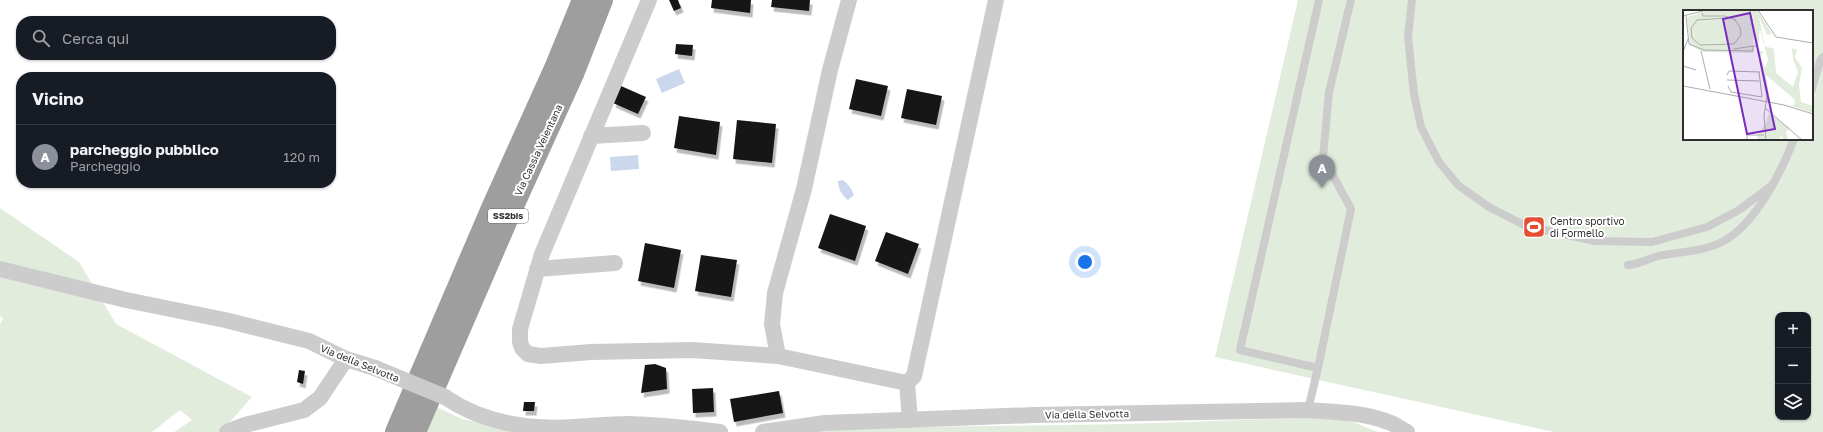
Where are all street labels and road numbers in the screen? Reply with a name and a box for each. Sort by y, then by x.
street label: Via Cassia Veientana [512,102,564,198]
road number: SS2bis [488,209,528,223]
street label: Via della Selvotta [319,342,401,384]
street label: Via della Selvotta [1045,407,1129,421]

